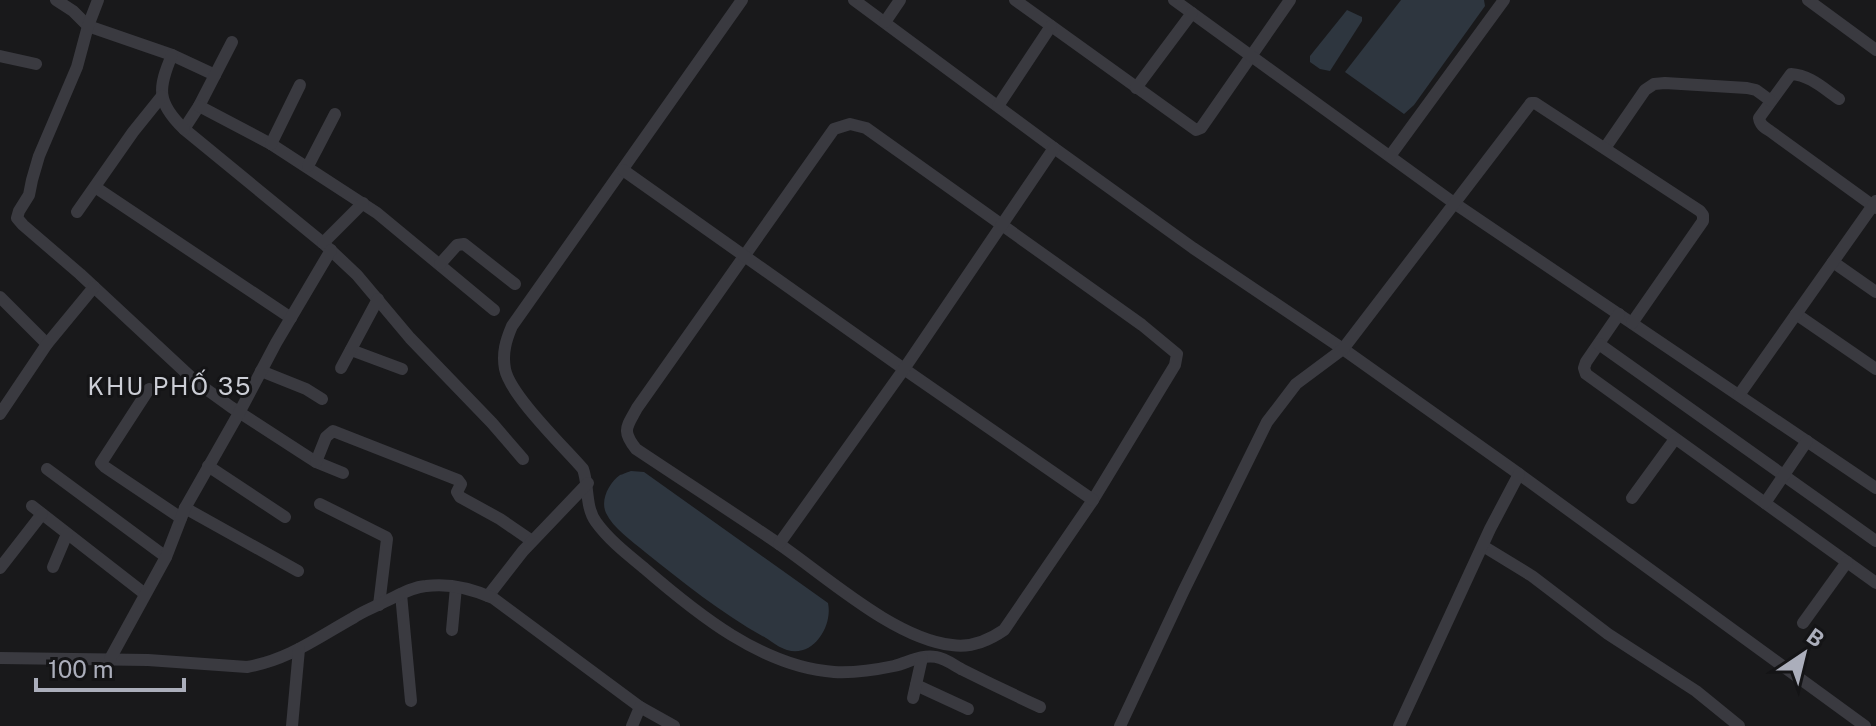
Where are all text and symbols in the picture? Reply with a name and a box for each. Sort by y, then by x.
district label: KHU PHỐ 35 [88,369,252,400]
north arrow [1764,614,1844,694]
text: B [1802,623,1829,653]
scale bar [36,642,184,692]
text: 100 m [48,655,114,683]

